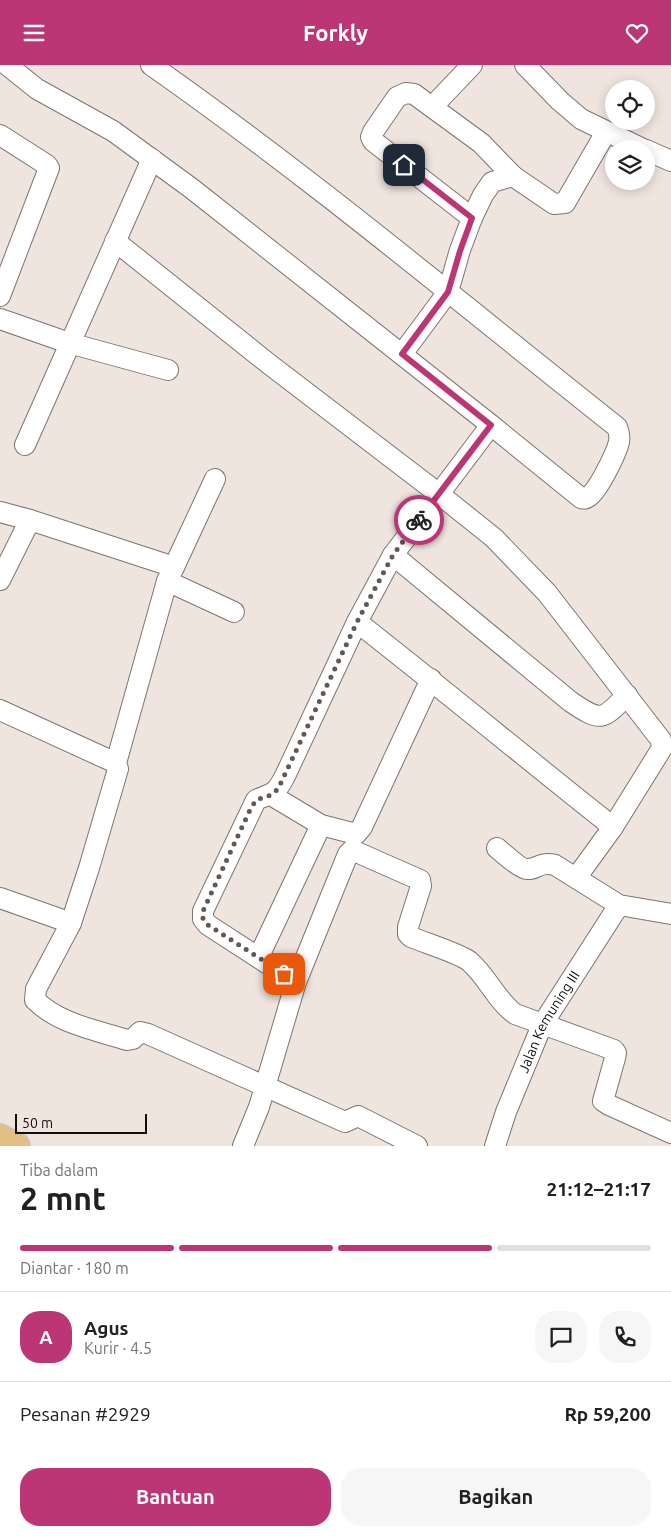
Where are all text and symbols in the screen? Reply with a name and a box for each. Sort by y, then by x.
icon: menu [20,19,48,47]
icon: heart [623,19,651,47]
text: Forkly [303,20,368,45]
map controls [605,80,655,190]
button: locate [605,80,655,130]
button: layers [605,140,655,190]
pin [383,144,425,186]
icon: home [390,151,418,179]
courier [394,495,444,545]
icon: bike [405,506,433,534]
pin [263,953,305,995]
icon: bag [270,960,298,988]
street label: Jalan Kemuning III [515,968,583,1075]
scale bar [15,1111,148,1134]
text: 50 m [22,1115,53,1131]
text: Tiba dalam [20,1161,98,1179]
text: 21:12–21:17 [546,1178,651,1200]
text: 2 mnt [20,1180,106,1216]
text: Diantar · 180 m [20,1259,129,1277]
button: chat [535,1311,587,1363]
button: phone [599,1311,651,1363]
text: Agus [84,1317,128,1339]
text: A [39,1326,53,1348]
text: Kurir · 4.5 [84,1339,152,1357]
text: Pesanan #2929 [20,1403,151,1425]
text: Rp 59,200 [564,1403,651,1425]
button: Bantuan [20,1468,331,1526]
button: Bagikan [341,1468,651,1526]

